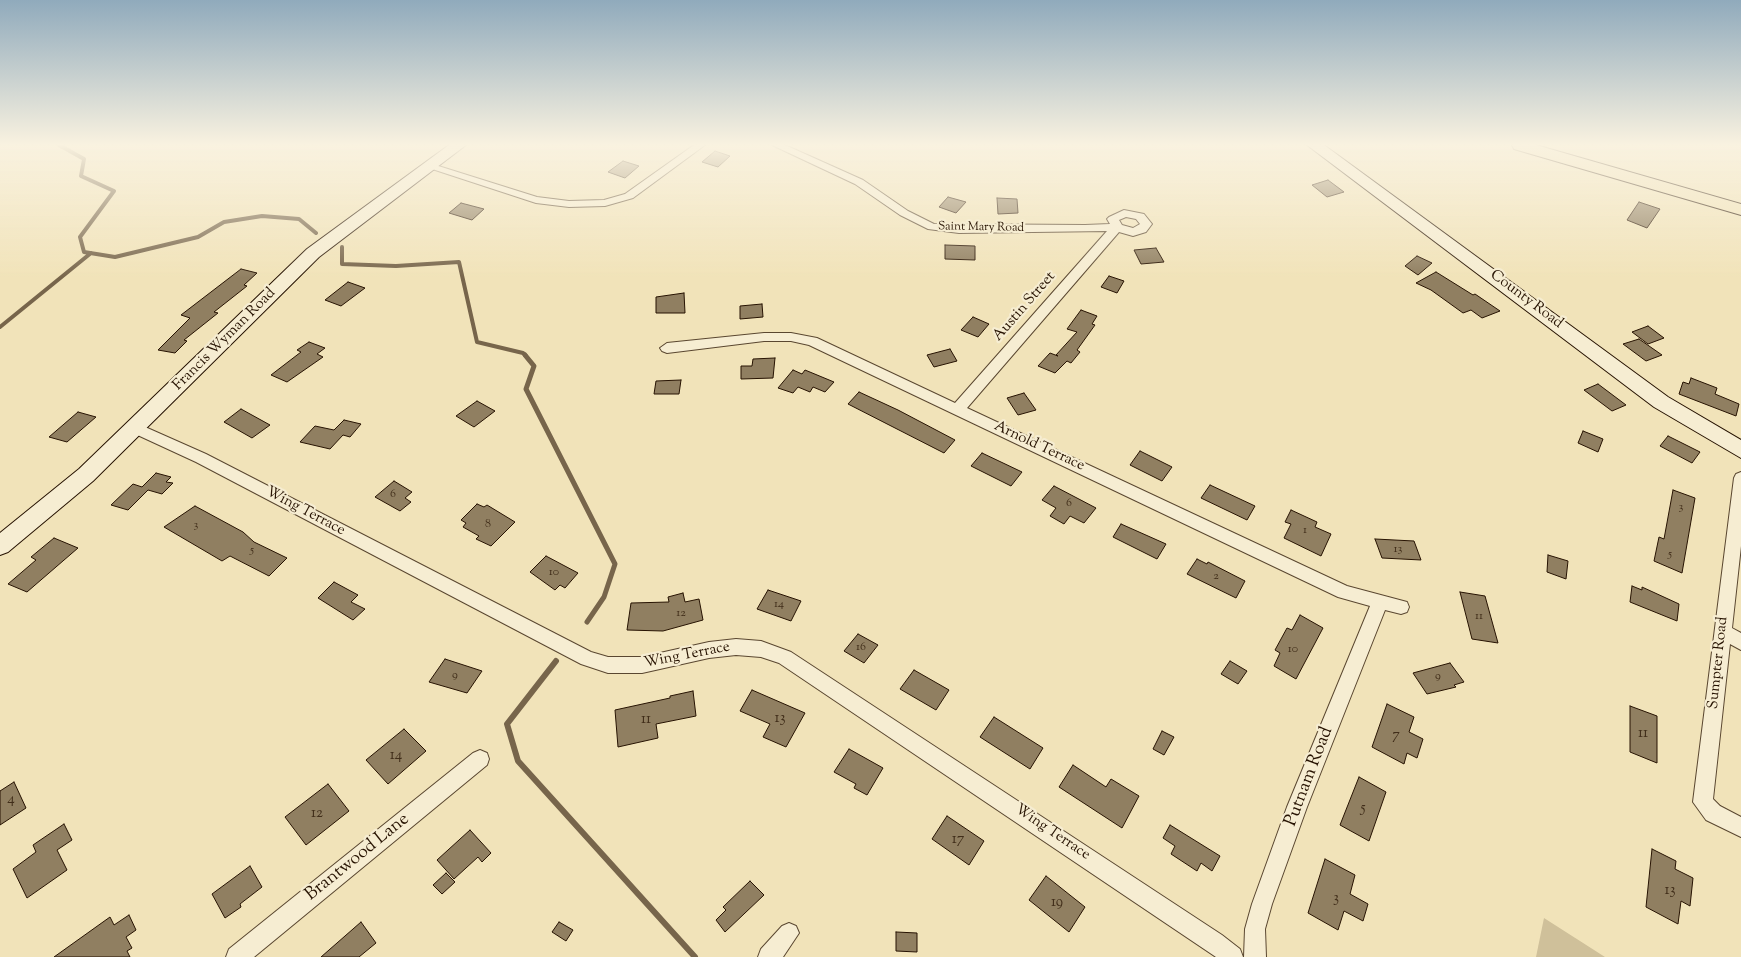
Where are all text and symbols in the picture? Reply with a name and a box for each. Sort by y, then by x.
street label: Saint Mary Road [938,220,1024,236]
street label: County Road [1486,267,1566,333]
street label: Austin Street [990,268,1060,346]
street label: Francis Wyman Road [170,285,280,395]
street label: Arnold Terrace [991,418,1087,476]
street label: Wing Terrace [262,484,348,540]
house number: 6 [390,488,396,502]
house number: 6 [1066,497,1072,511]
house number: 3 [1679,501,1683,515]
house number: 8 [485,518,491,532]
house number: 3 [194,519,198,533]
house number: 1 [1303,524,1307,538]
house number: 13 [1394,543,1402,557]
house number: 5 [250,544,254,558]
house number: 5 [1668,548,1672,562]
house number: 10 [549,566,559,580]
house number: 2 [1213,570,1219,584]
house number: 14 [774,598,784,612]
house number: 12 [676,607,686,621]
house number: 11 [1475,610,1483,624]
street label: Sumpter Road [1705,616,1733,710]
street label: Wing Terrace [642,639,732,673]
house number: 16 [856,641,866,655]
house number: 10 [1288,643,1298,657]
house number: 9 [452,669,458,683]
house number: 9 [1435,670,1441,684]
house number: 13 [774,710,786,728]
house number: 11 [641,711,651,729]
street label: Putnam Road [1281,724,1339,830]
house number: 11 [1638,725,1648,743]
house number: 7 [1392,727,1400,745]
house number: 14 [390,747,402,765]
house number: 4 [7,791,15,809]
house number: 5 [1360,800,1366,818]
street label: Wing Terrace [1011,801,1093,865]
house number: 12 [311,805,323,823]
street label: Brantwood Lane [302,809,414,907]
house number: 17 [952,831,964,849]
house number: 13 [1664,882,1676,900]
house number: 3 [1333,890,1339,908]
house number: 19 [1051,894,1063,912]

